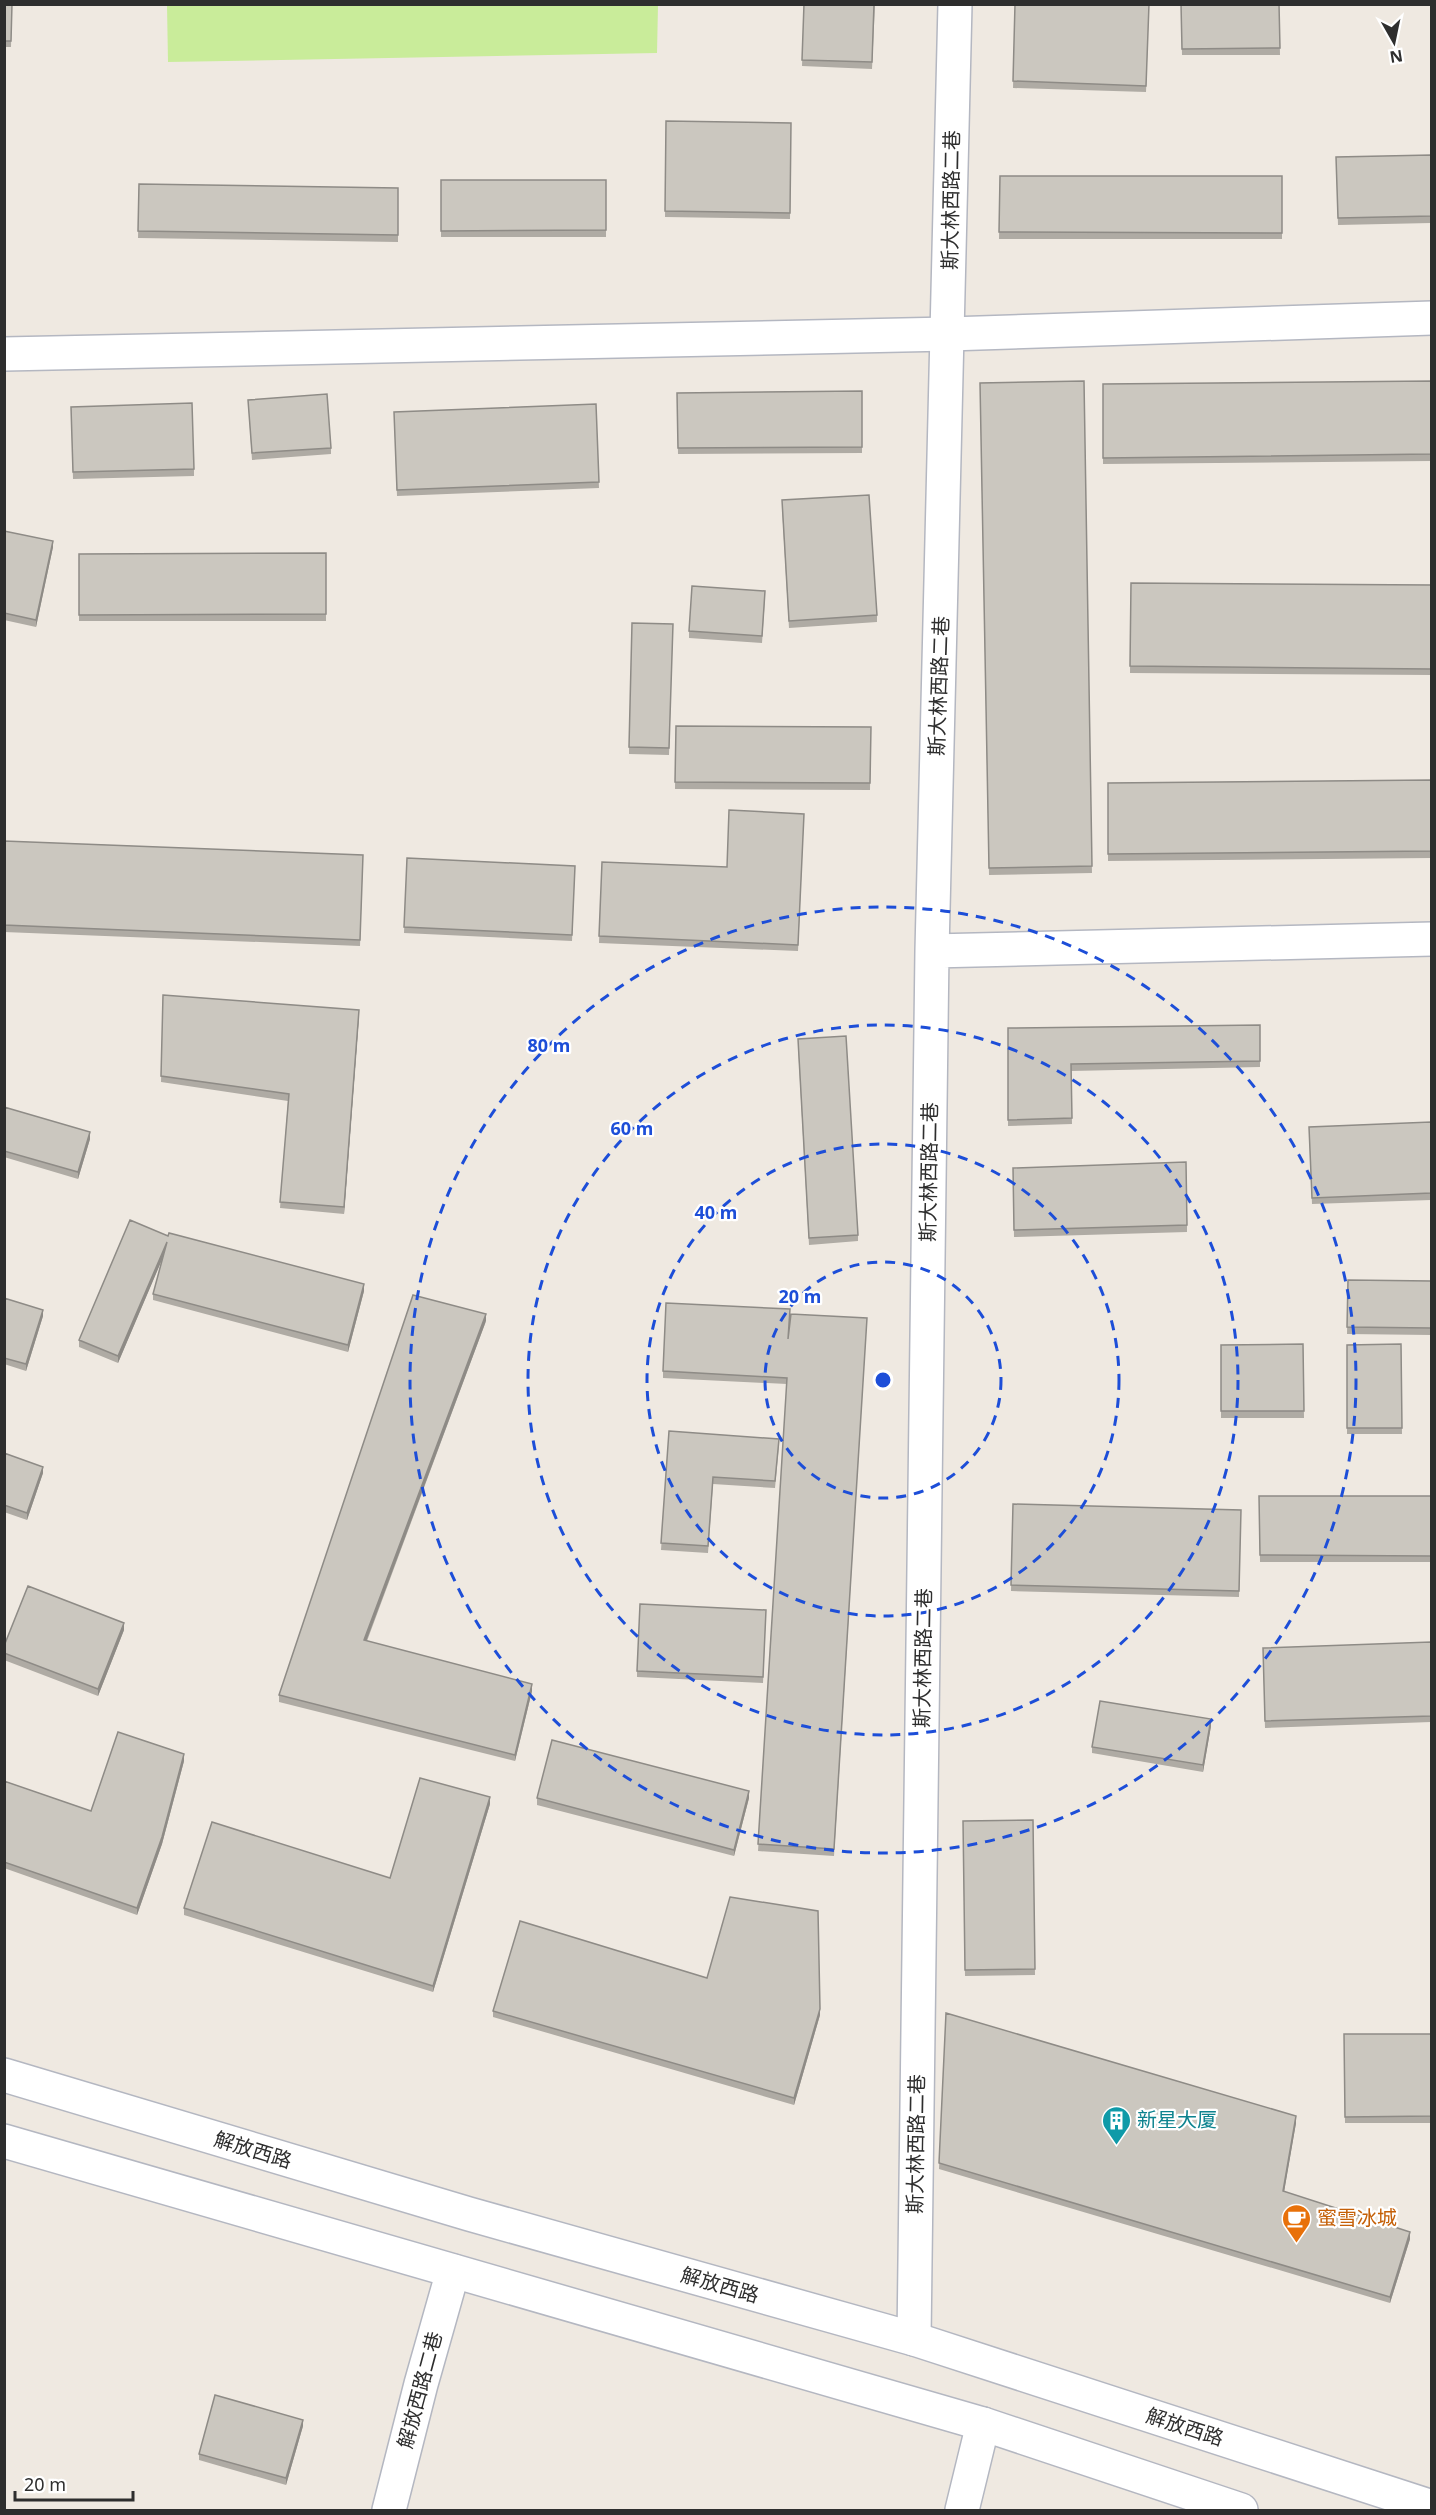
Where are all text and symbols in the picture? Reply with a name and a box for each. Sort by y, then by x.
north arrow [1364,12,1424,72]
text: N [1388,45,1404,69]
street label: 斯大林西路二巷 [936,130,965,270]
street label: 斯大林西路二巷 [923,616,954,756]
text: 80 m [528,1033,570,1057]
street label: 斯大林西路二巷 [914,1102,943,1242]
text: 60 m [611,1116,653,1140]
text: 40 m [695,1200,737,1224]
text: 20 m [779,1284,821,1308]
centre of rings [873,1370,893,1390]
street label: 斯大林西路二巷 [908,1588,937,1728]
street label: 斯大林西路二巷 [901,2074,930,2214]
building icon: 新星大厦 [1100,2104,1132,2146]
place label: 新星大厦 [1137,2106,1217,2133]
street label: 解放西路 [211,2125,295,2174]
cafe icon: 蜜雪冰城 [1280,2202,1312,2244]
place label: 蜜雪冰城 [1317,2204,1397,2231]
street label: 解放西路 [678,2261,762,2309]
street label: 解放西路二巷 [391,2328,448,2451]
street label: 解放西路 [1143,2401,1227,2452]
scale bar [15,2464,134,2502]
text: 20 m [24,2472,66,2496]

